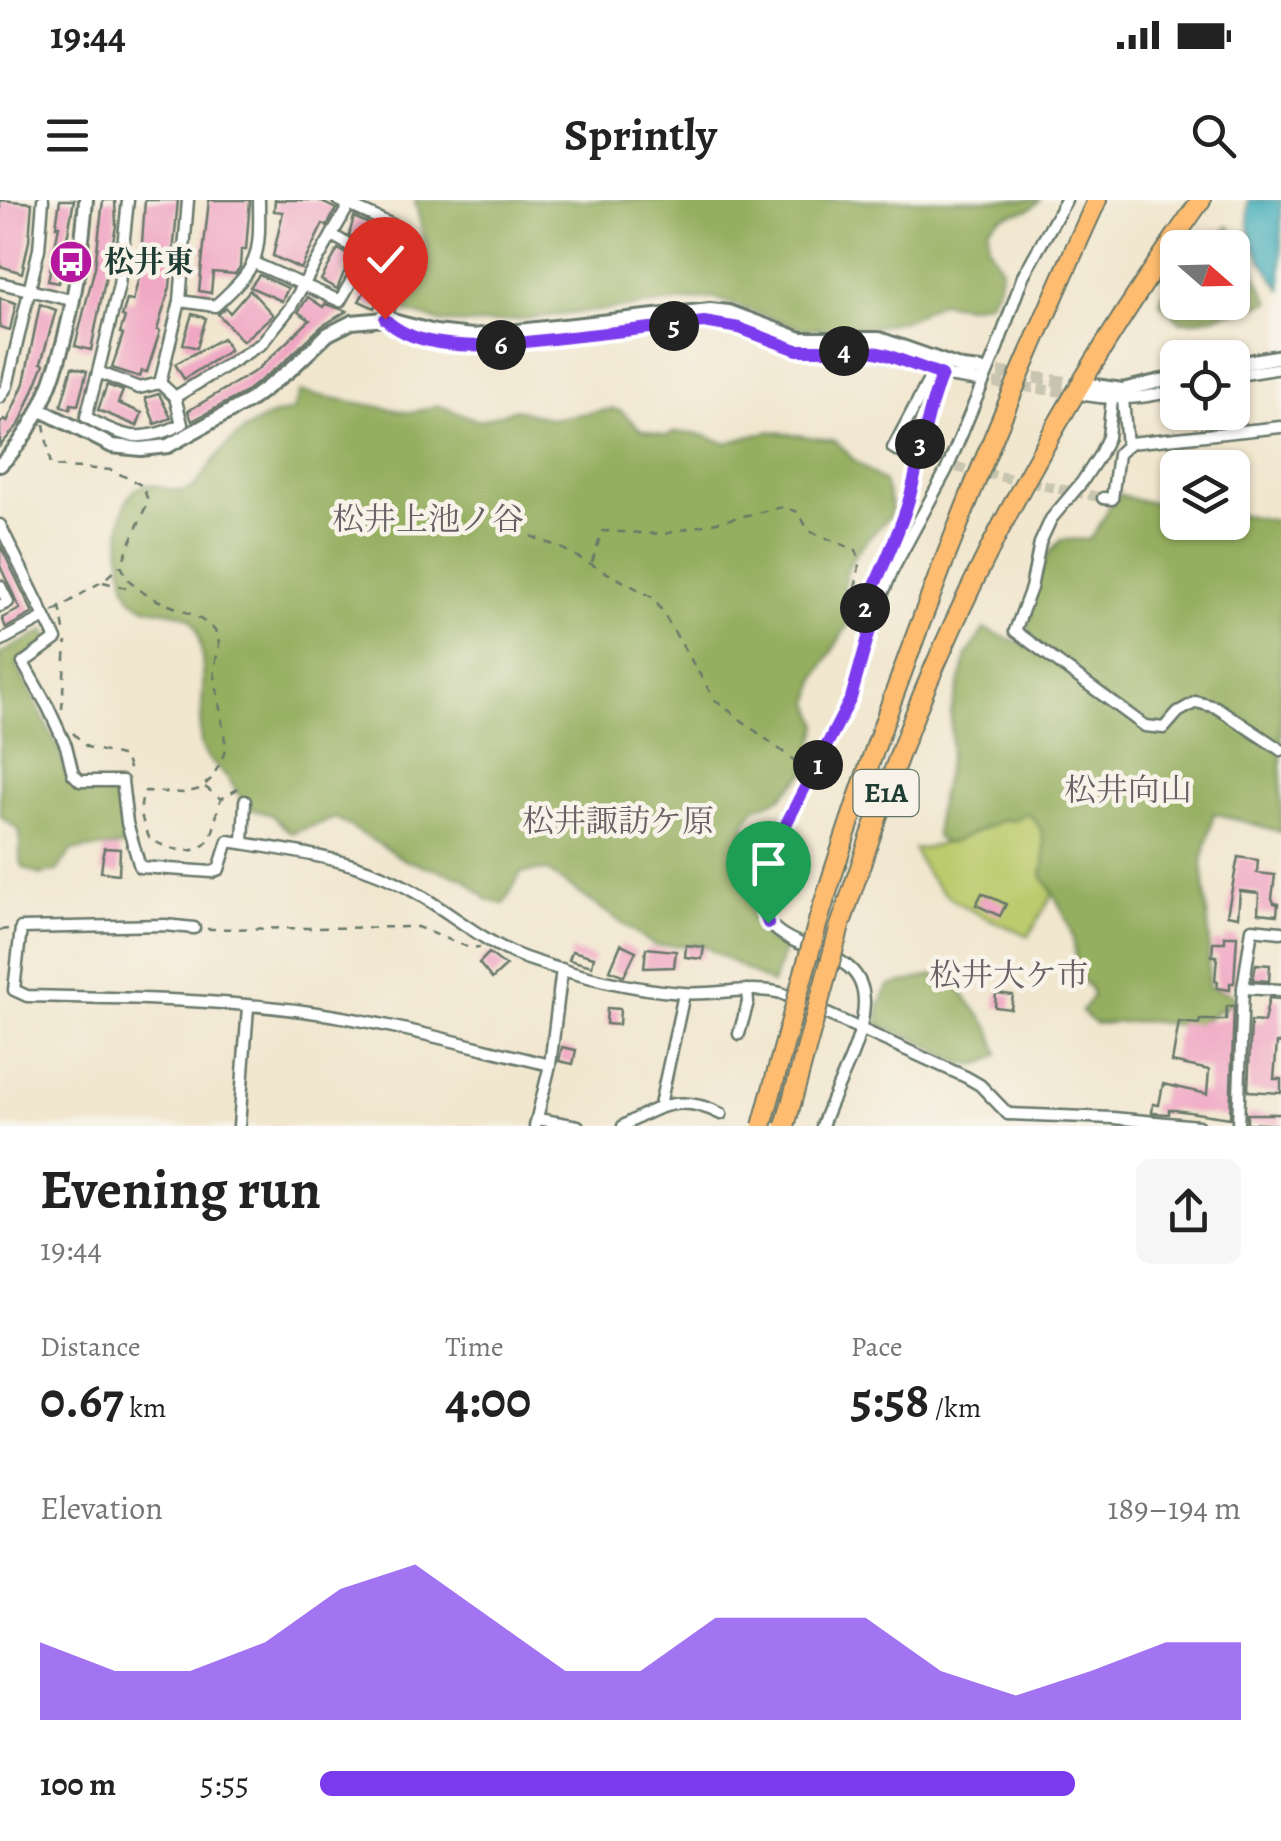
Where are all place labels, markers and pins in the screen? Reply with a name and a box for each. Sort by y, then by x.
pin [343,217,428,320]
bus stop icon: 松井東 [48,239,94,285]
place label: 松井東 [104,242,194,282]
pin: 5 [649,301,699,351]
pin: 6 [476,320,526,370]
pin: 4 [819,326,869,376]
pin: 3 [895,419,945,469]
pin: 2 [840,583,890,633]
pin: 1 [793,740,843,790]
pin [726,821,811,924]

